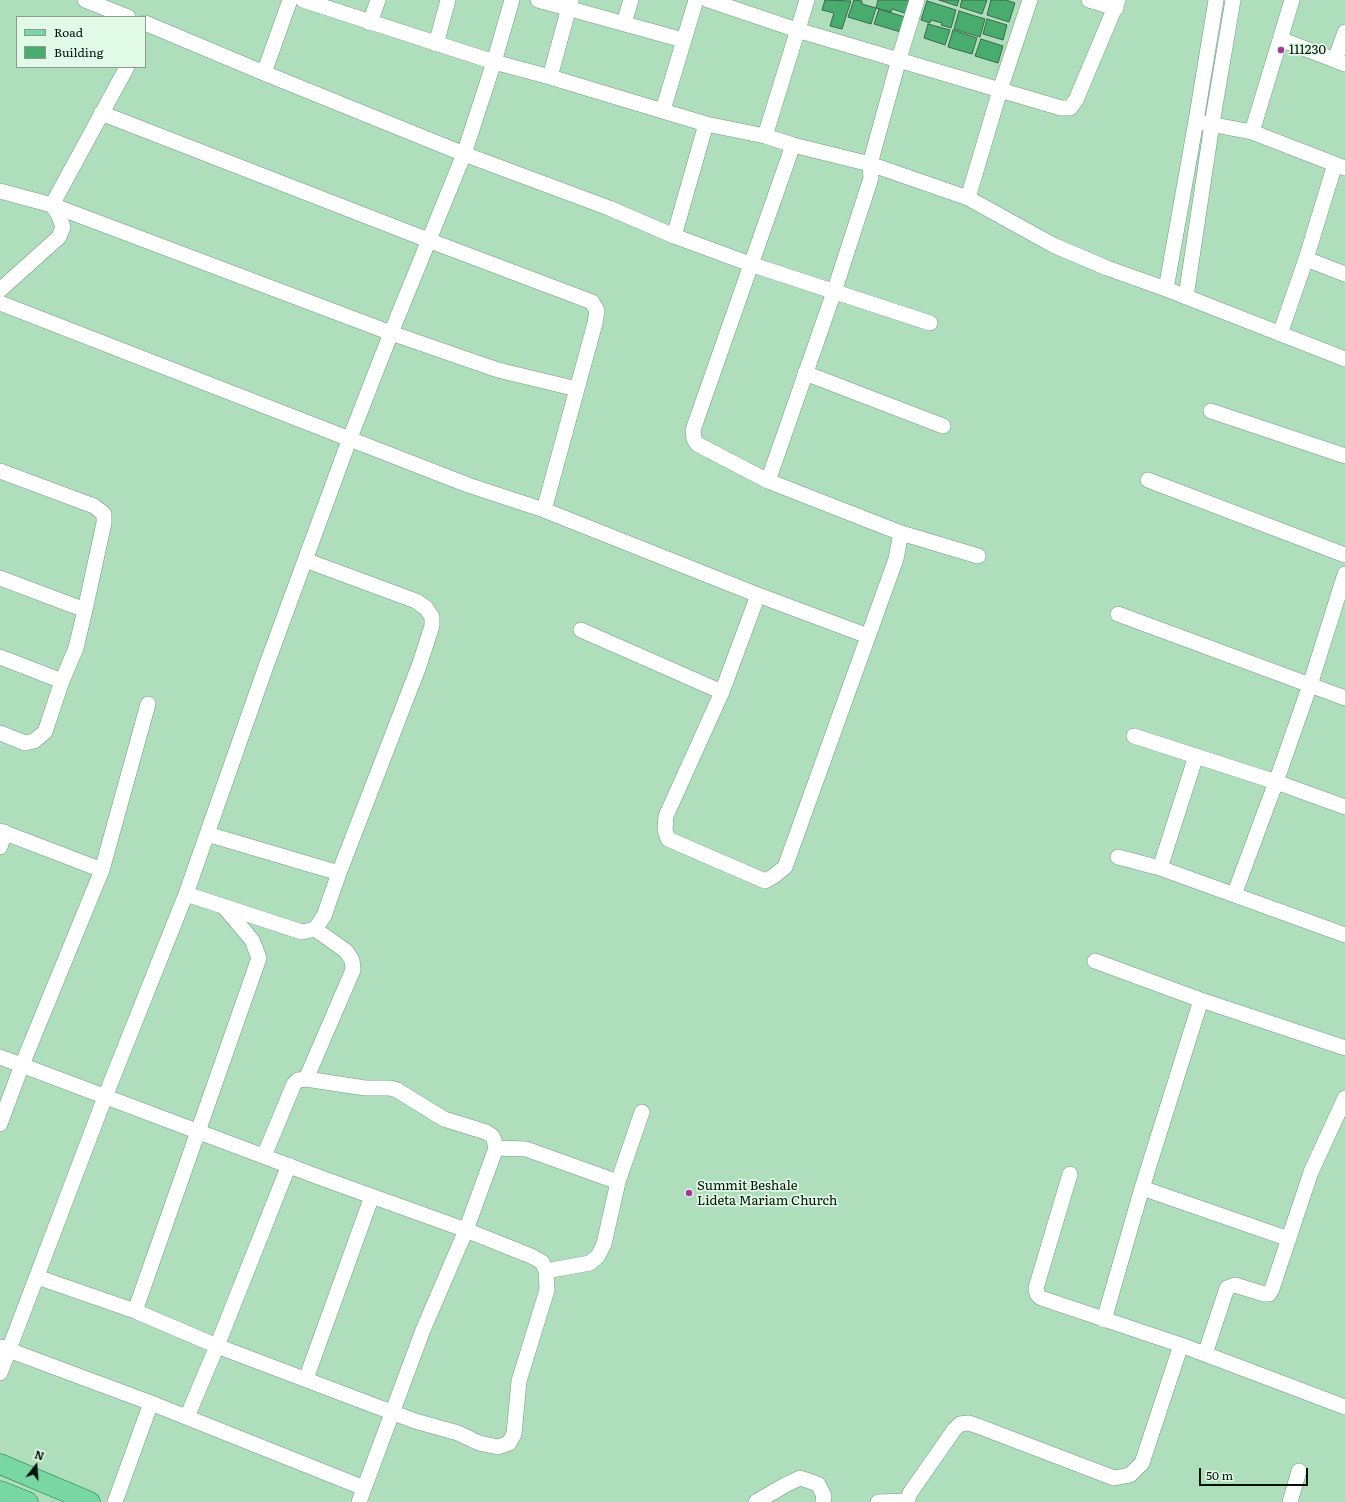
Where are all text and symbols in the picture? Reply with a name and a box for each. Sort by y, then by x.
legend [16,16,146,68]
text: Road [54,23,83,41]
place label: 111230 [1289,42,1326,58]
text: Building [54,43,103,61]
marker: 111230 [1276,45,1286,55]
place label: Summit Beshale Lideta Mariam Church [697,1178,837,1209]
marker: Summit Beshale Lideta Mariam Church [684,1188,694,1198]
north arrow [16,1446,56,1486]
text: N [33,1446,46,1464]
scale bar [1201,1460,1310,1486]
text: 50 m [1206,1466,1233,1484]

